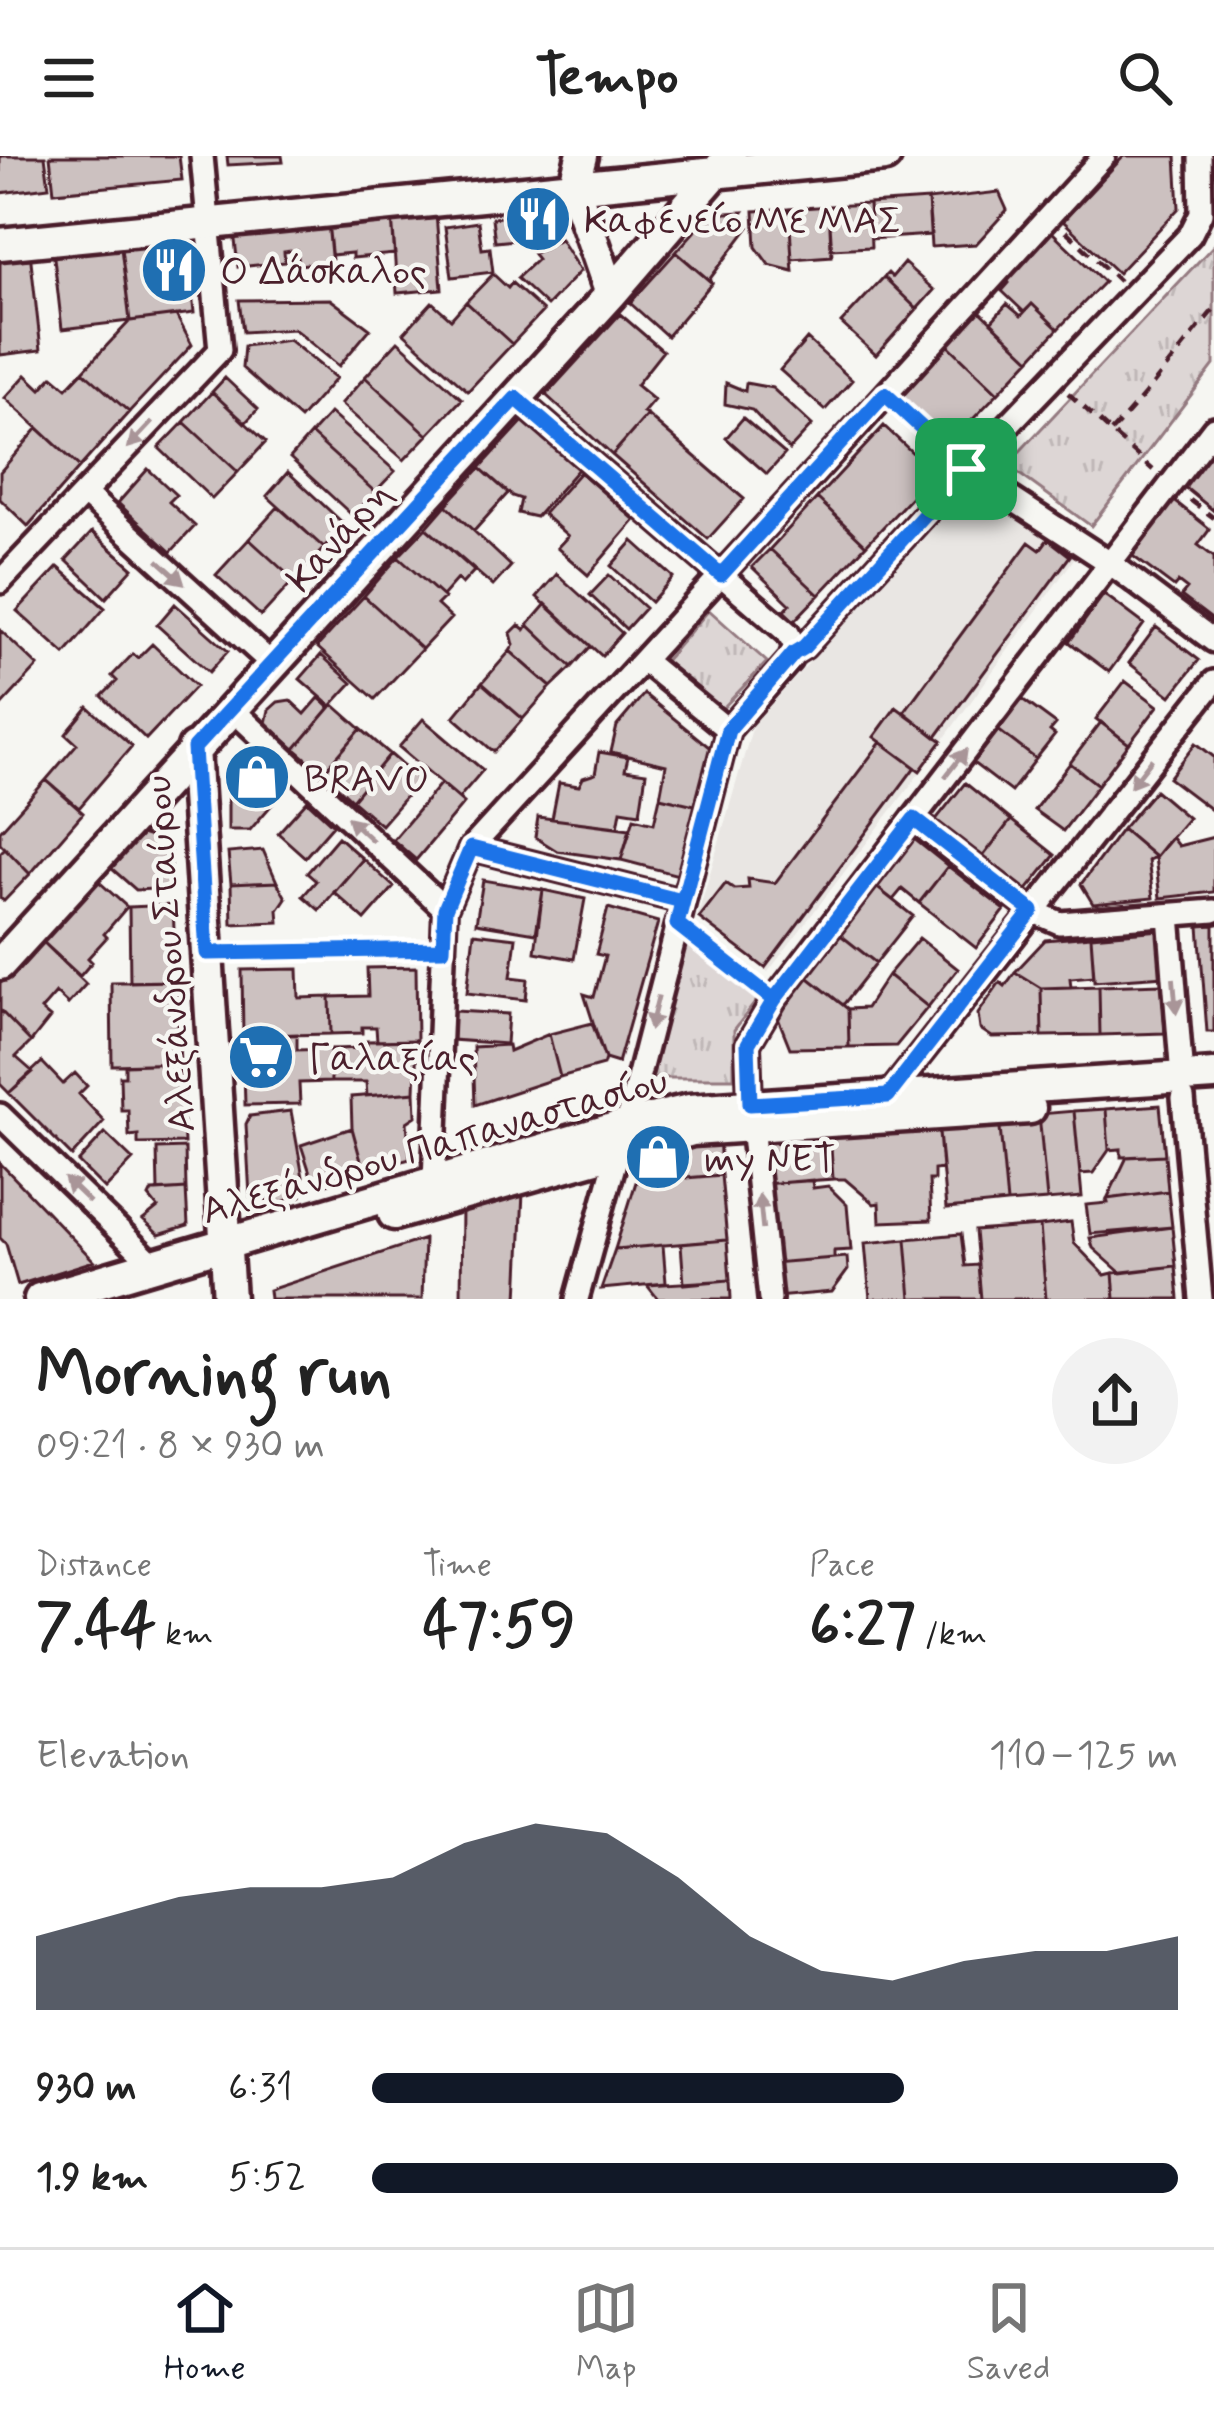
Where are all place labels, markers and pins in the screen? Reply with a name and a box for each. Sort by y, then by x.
restaurant icon: Καφενείο Με ΜΑΣ [503,184,573,254]
place label: Καφενείο Με ΜΑΣ [584,197,902,248]
restaurant icon: Ο Δάσκαλος [139,235,209,305]
place label: Ο Δάσκαλος [220,248,427,299]
pin [915,418,1017,520]
shop icon: BRAVO [222,742,292,812]
place label: BRAVO [304,755,429,806]
supermarket icon: Γαλαξίας [226,1022,296,1092]
place label: Γαλαξίας [308,1035,475,1086]
shop icon: my NET [623,1122,693,1192]
place label: my NET [704,1135,836,1186]

